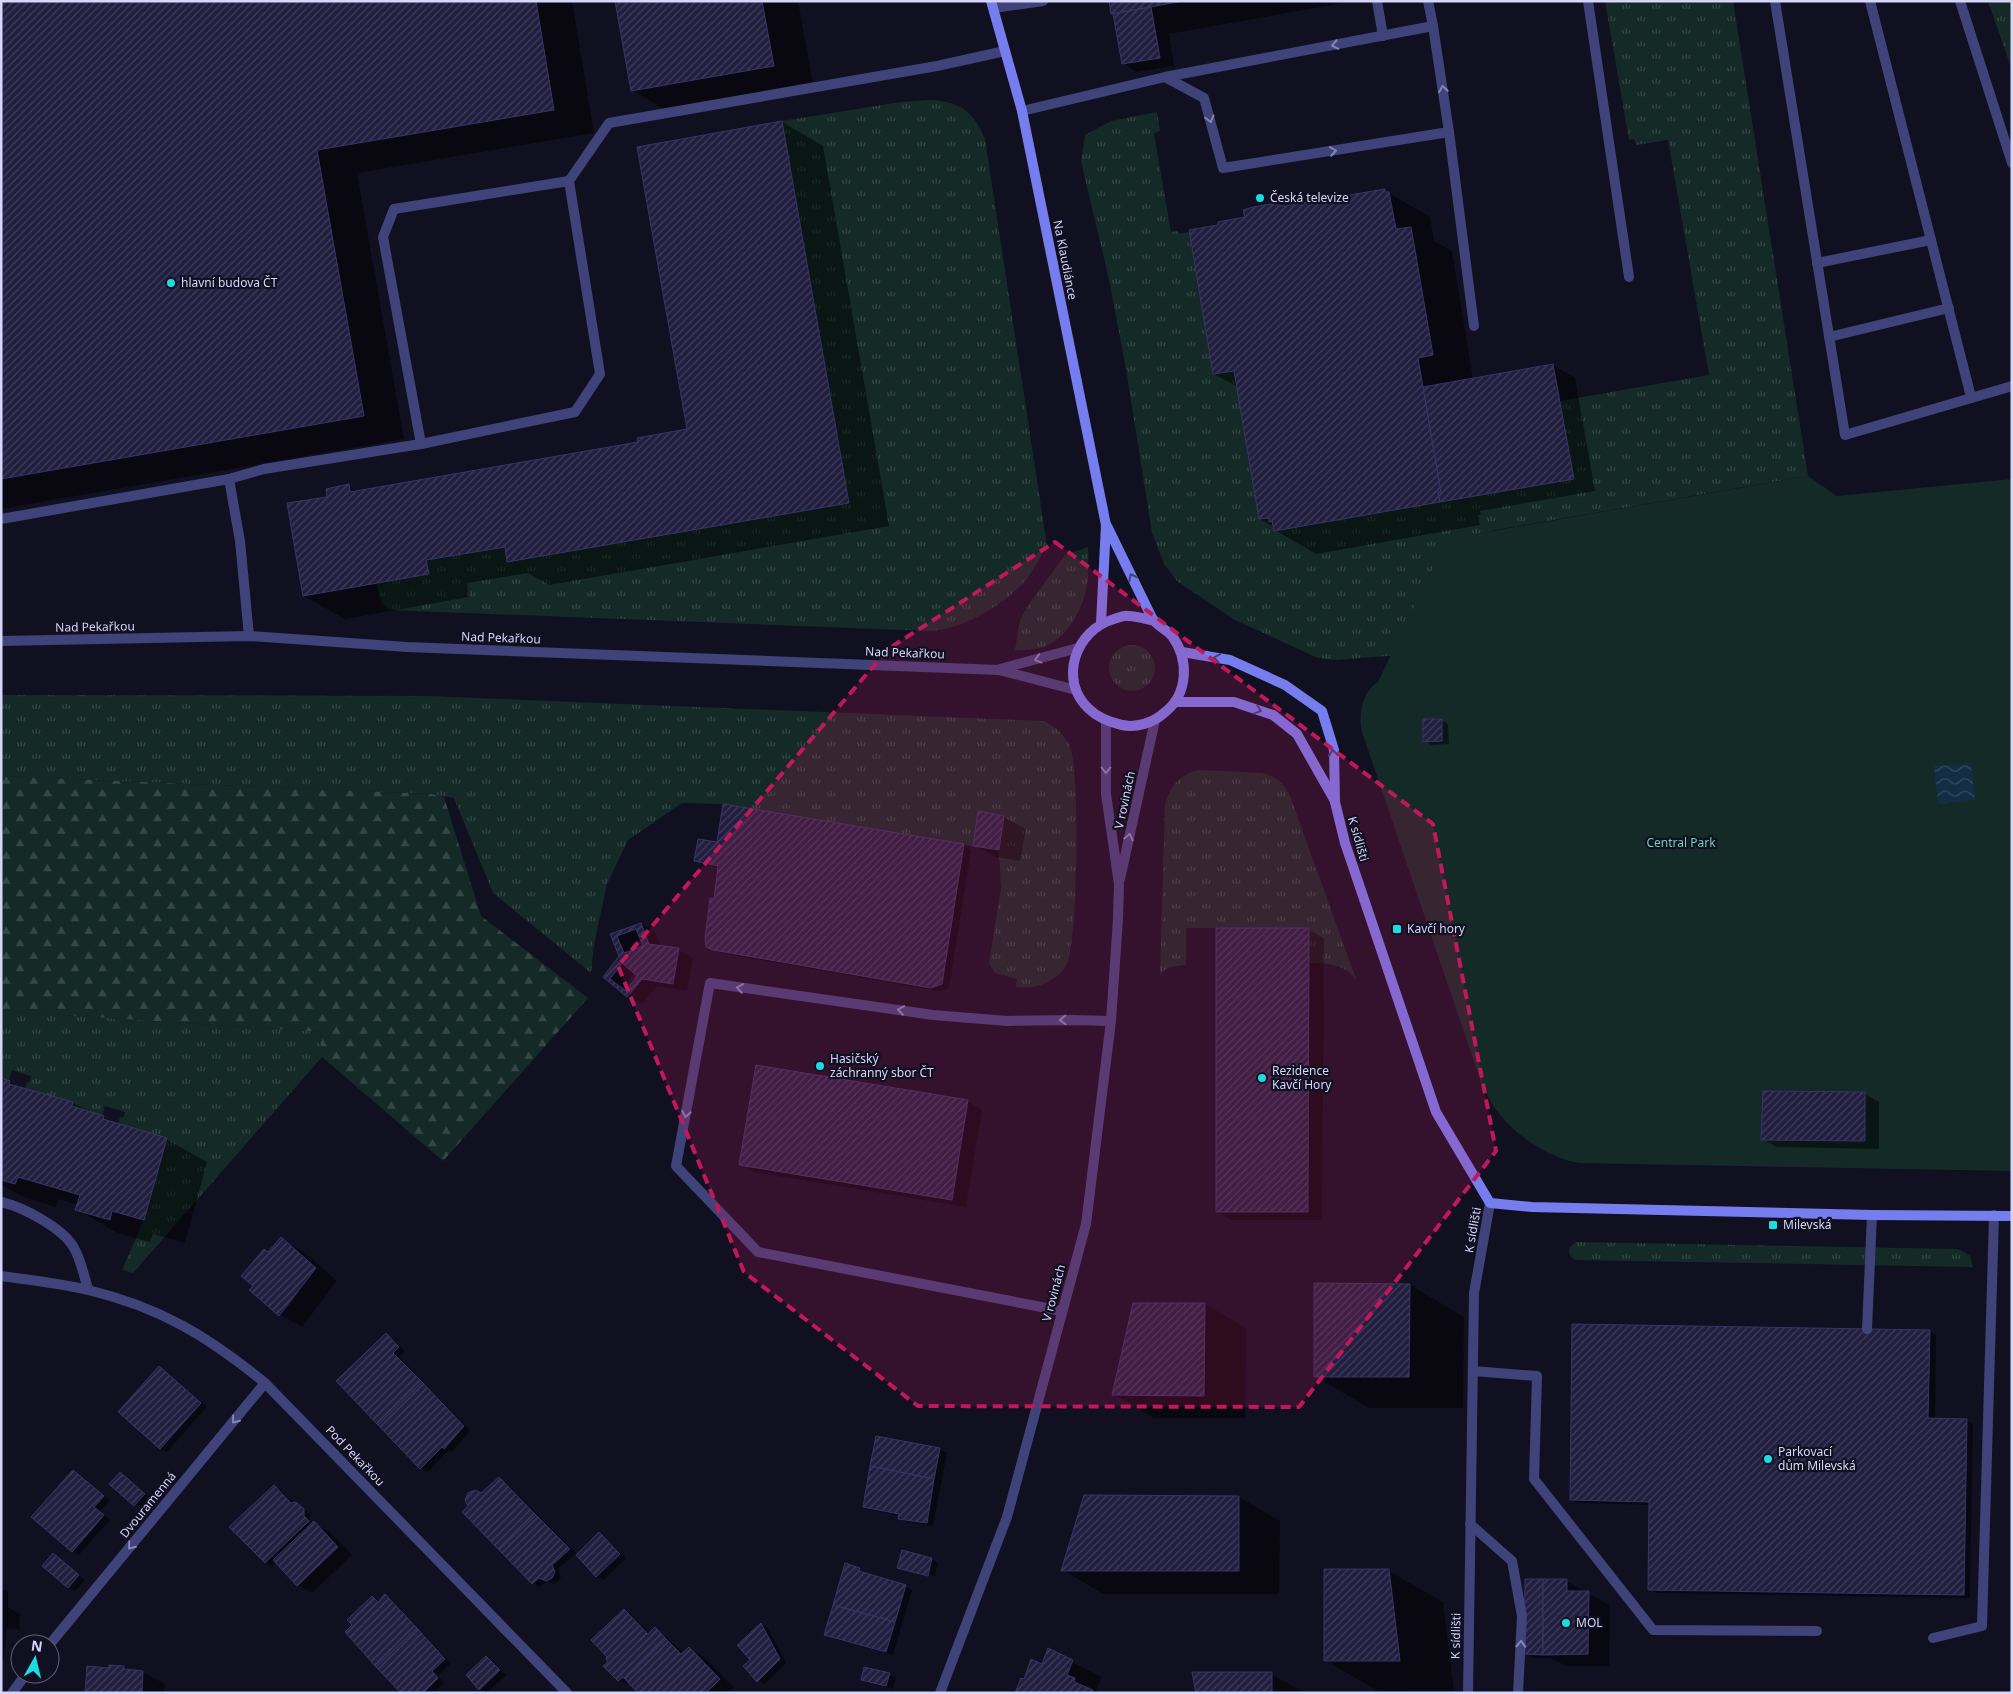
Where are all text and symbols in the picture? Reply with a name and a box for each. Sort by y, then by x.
one-way arrow [1331,39,1339,49]
one-way arrow [1438,84,1448,93]
one-way arrow [1204,114,1214,122]
one-way arrow [1328,146,1337,156]
place label: Česká televize [1270,189,1349,206]
marker: Česká televize [1254,192,1266,204]
street label: Na Klaudiánce [1049,219,1082,301]
place label: hlavní budova ČT [181,274,278,291]
marker: hlavní budova ČT [165,277,177,289]
one-way arrow [1128,574,1138,583]
street label: Nad Pekařkou [55,617,135,636]
street label: Nad Pekařkou [461,628,541,647]
street label: Nad Pekařkou [865,643,945,662]
one-way arrow [1035,653,1043,663]
one-way arrow [1213,654,1222,664]
one-way arrow [1253,704,1261,714]
one-way arrow [1328,749,1339,757]
one-way arrow [1101,767,1111,775]
street label: V rovinách [1110,769,1139,830]
street label: K sídlišti [1344,814,1373,863]
one-way arrow [1123,832,1134,841]
park label: Central Park [1646,834,1716,851]
place label: Kavčí hory [1407,920,1466,937]
marker: Kavčí hory [1391,923,1403,935]
one-way arrow [735,983,744,993]
one-way arrow [896,1005,904,1016]
one-way arrow [1058,1015,1066,1025]
place label: Hasičský záchranný sbor ČT [830,1050,934,1081]
marker: Hasičský záchranný sbor ČT [814,1060,826,1072]
place label: Rezidence Kavčí Hory [1272,1062,1332,1093]
marker: Rezidence Kavčí Hory [1256,1072,1268,1084]
one-way arrow [682,1109,692,1118]
street label: K sídlišti [1460,1206,1485,1254]
place label: Milevská [1783,1216,1832,1233]
marker: Milevská [1767,1219,1779,1231]
street label: V rovinách [1038,1262,1069,1323]
one-way arrow [232,1414,240,1423]
street label: Pod Pekařkou [322,1422,389,1490]
place label: Parkovací dům Milevská [1778,1443,1856,1474]
marker: Parkovací dům Milevská [1762,1453,1774,1465]
street label: Dvouramenná [116,1468,180,1541]
one-way arrow [128,1540,137,1549]
street label: K sídlišti [1447,1613,1464,1659]
place label: MOL [1576,1614,1603,1631]
marker: MOL [1560,1617,1572,1629]
north arrow [10,1634,60,1684]
text: N [30,1635,44,1656]
one-way arrow [1515,1640,1526,1648]

